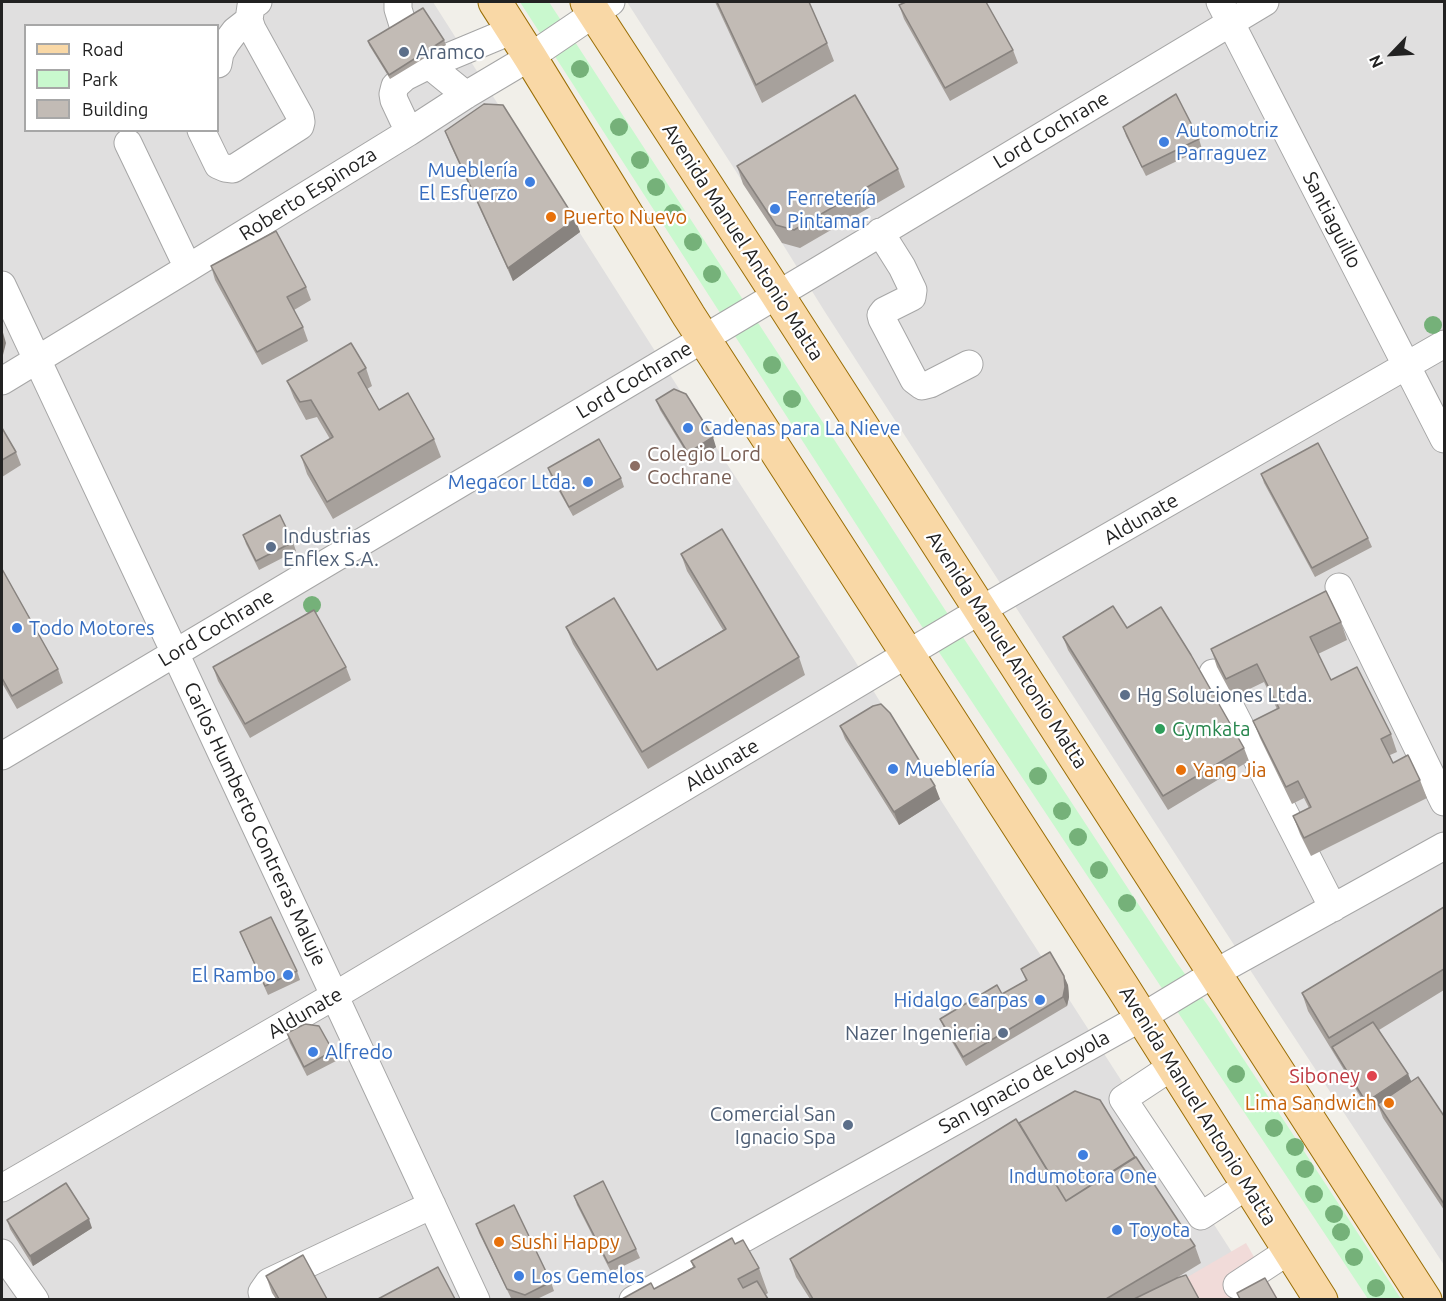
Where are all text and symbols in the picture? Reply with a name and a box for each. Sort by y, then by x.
legend [24,24,219,132]
north arrow [1362,24,1422,84]
text: Road [82,39,124,59]
place label: Aramco [416,40,485,64]
marker: Aramco [397,45,411,59]
text: N [1365,52,1386,71]
text: Park [82,69,118,89]
street label: Lord Cochrane [989,86,1113,174]
text: Building [82,99,148,119]
place label: Automotriz Parraguez [1176,118,1278,165]
street label: Avenida Manuel Antonio Matta [657,119,829,365]
marker: Automotriz Parraguez [1157,135,1171,149]
street label: Roberto Espinoza [235,142,381,246]
place label: Mueblería El Esfuerzo [419,158,518,205]
street label: Santiaguillo [1297,168,1367,272]
marker: Mueblería El Esfuerzo [523,175,537,189]
place label: Ferretería Pintamar [787,186,876,233]
marker: Ferretería Pintamar [768,202,782,216]
place label: Puerto Nuevo [563,205,687,229]
marker: Puerto Nuevo [544,210,558,224]
street label: Lord Cochrane [572,336,696,424]
place label: Cadenas para La Nieve [700,416,901,440]
marker: Cadenas para La Nieve [681,421,695,435]
place label: Colegio Lord Cochrane [647,442,761,489]
marker: Colegio Lord Cochrane [628,459,642,473]
place label: Megacor Ltda. [448,470,576,494]
marker: Megacor Ltda. [581,475,595,489]
street label: Aldunate [1100,488,1182,550]
place label: Industrias Enflex S.A. [283,524,379,571]
street label: Avenida Manuel Antonio Matta [921,527,1093,773]
marker: Industrias Enflex S.A. [264,540,278,554]
street label: Lord Cochrane [154,584,278,672]
place label: Todo Motores [29,616,155,640]
marker: Todo Motores [10,621,24,635]
street label: Carlos Humberto Contreras Maluje [179,678,331,970]
place label: Hg Soluciones Ltda. [1137,683,1312,707]
marker: Hg Soluciones Ltda. [1118,688,1132,702]
place label: Gymkata [1172,717,1250,741]
marker: Gymkata [1153,722,1167,736]
street label: Aldunate [681,734,763,796]
place label: Mueblería [905,757,996,781]
place label: Yang Jia [1193,758,1267,782]
marker: Mueblería [886,762,900,776]
marker: Yang Jia [1174,763,1188,777]
place label: El Rambo [192,963,276,987]
marker: El Rambo [281,968,295,982]
street label: Aldunate [264,982,346,1044]
street label: Avenida Manuel Antonio Matta [1114,982,1282,1230]
place label: Hidalgo Carpas [893,988,1028,1012]
marker: Hidalgo Carpas [1033,993,1047,1007]
place label: Nazer Ingenieria [845,1021,991,1045]
street label: San Ignacio de Loyola [934,1025,1114,1139]
marker: Nazer Ingenieria [996,1026,1010,1040]
place label: Alfredo [325,1040,393,1064]
marker: Alfredo [306,1045,320,1059]
place label: Siboney [1289,1064,1360,1088]
marker: Siboney [1365,1069,1379,1083]
place label: Lima Sandwich [1245,1091,1377,1115]
marker: Lima Sandwich [1382,1096,1396,1110]
place label: Comercial San Ignacio Spa [710,1102,836,1149]
marker: Comercial San Ignacio Spa [841,1118,855,1132]
marker: Indumotora One [1076,1148,1090,1162]
place label: Indumotora One [1009,1164,1157,1188]
place label: Toyota [1129,1218,1190,1242]
marker: Toyota [1110,1223,1124,1237]
place label: Sushi Happy [511,1230,620,1254]
marker: Sushi Happy [492,1235,506,1249]
place label: Los Gemelos [531,1264,644,1288]
marker: Los Gemelos [512,1269,526,1283]

